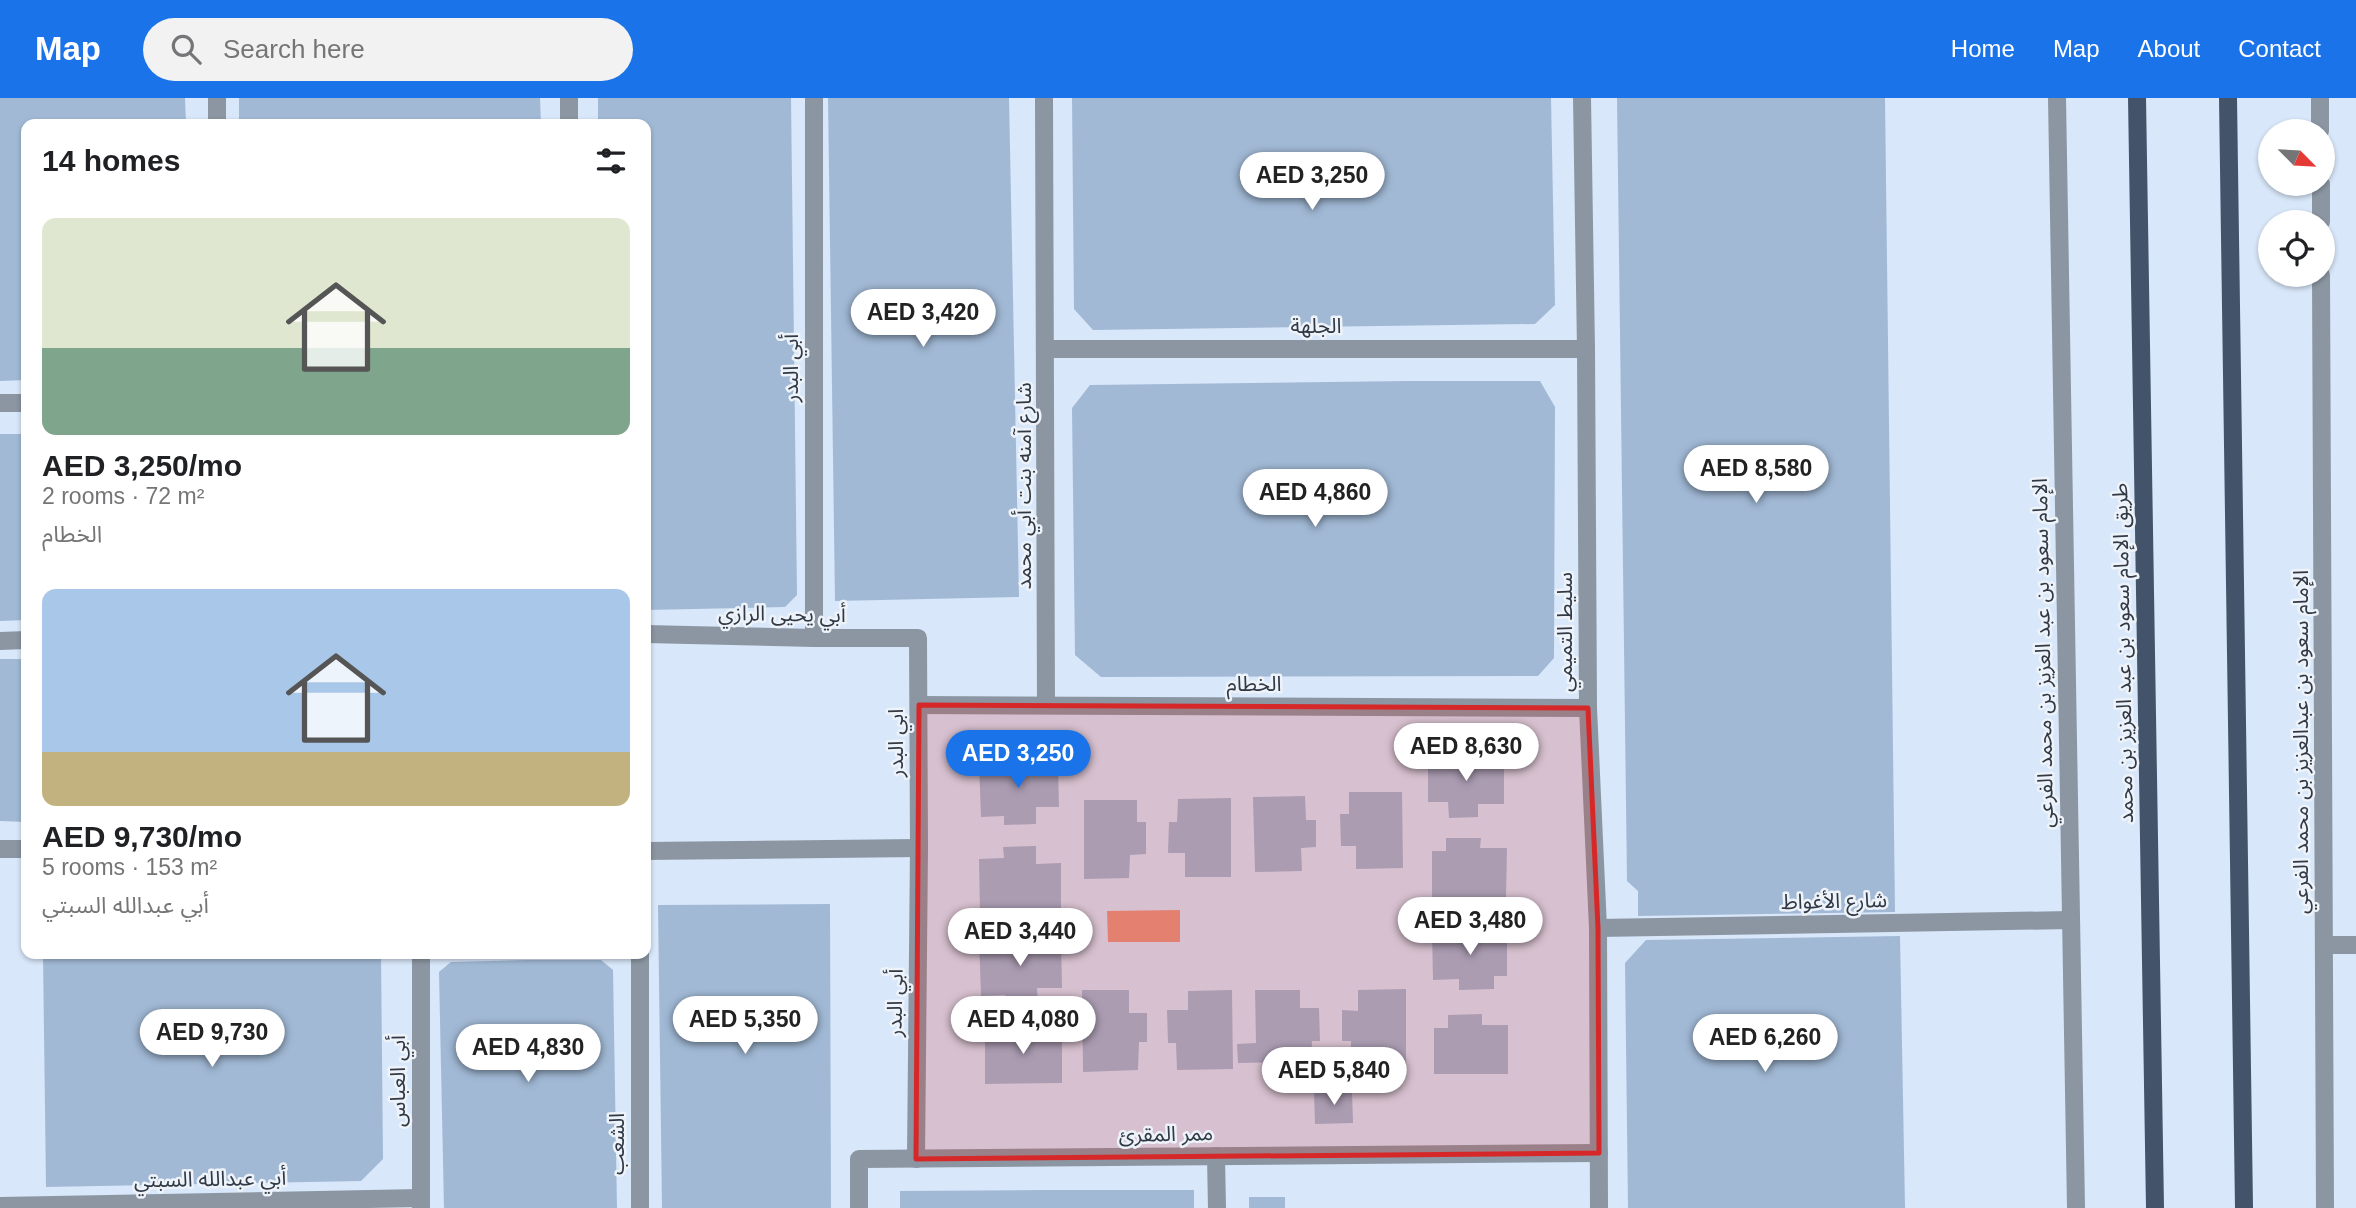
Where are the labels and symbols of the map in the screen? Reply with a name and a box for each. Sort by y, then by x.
north arrow [2258,119,2334,196]
pin: AED 3,250 [1232,152,1392,212]
pin: AED 3,420 [843,289,1003,349]
street label: الجلهة [1291,314,1342,338]
street label: أبي البدر [778,334,807,403]
street label: شارع آمنه بنت أبي محمد [1011,382,1040,590]
pin: AED 8,580 [1676,446,1836,505]
pin: AED 4,860 [1235,470,1395,529]
street label: الإمام سعود بن عبد العزيز بن محمد الفرعي [2028,478,2062,828]
street label: طريق الإمام سعود بن عبد العزيز بن محمد [2108,483,2142,823]
street label: الإمام سعود بن عبدالعزيز بن محمد الفرعي [2289,570,2317,914]
street label: سليط التميمي [1553,572,1581,692]
street label: أبي يحيى الرازي [718,600,846,631]
street label: الخطام [1226,672,1282,700]
street label: ابي البدر [884,709,912,778]
pin: AED 8,630 [1386,724,1546,783]
pin: AED 3,250 [938,730,1098,790]
street label: شارع الأغواط [1781,888,1887,917]
pin: AED 3,480 [1390,898,1550,957]
pin: AED 3,440 [940,908,1100,968]
street label: أبي البدر [882,969,911,1038]
pin: AED 5,350 [665,996,825,1056]
pin: AED 4,080 [943,996,1103,1056]
pin: AED 9,730 [132,1010,292,1069]
pin: AED 6,260 [1685,1014,1845,1074]
pin: AED 4,830 [448,1024,608,1084]
street label: أبي العباس [385,1035,414,1127]
pin: AED 5,840 [1254,1048,1414,1107]
street label: الشعب [605,1113,628,1175]
street label: ممر المقرئ [1119,1121,1213,1147]
street label: أبي عبدالله السبتي [134,1165,286,1196]

